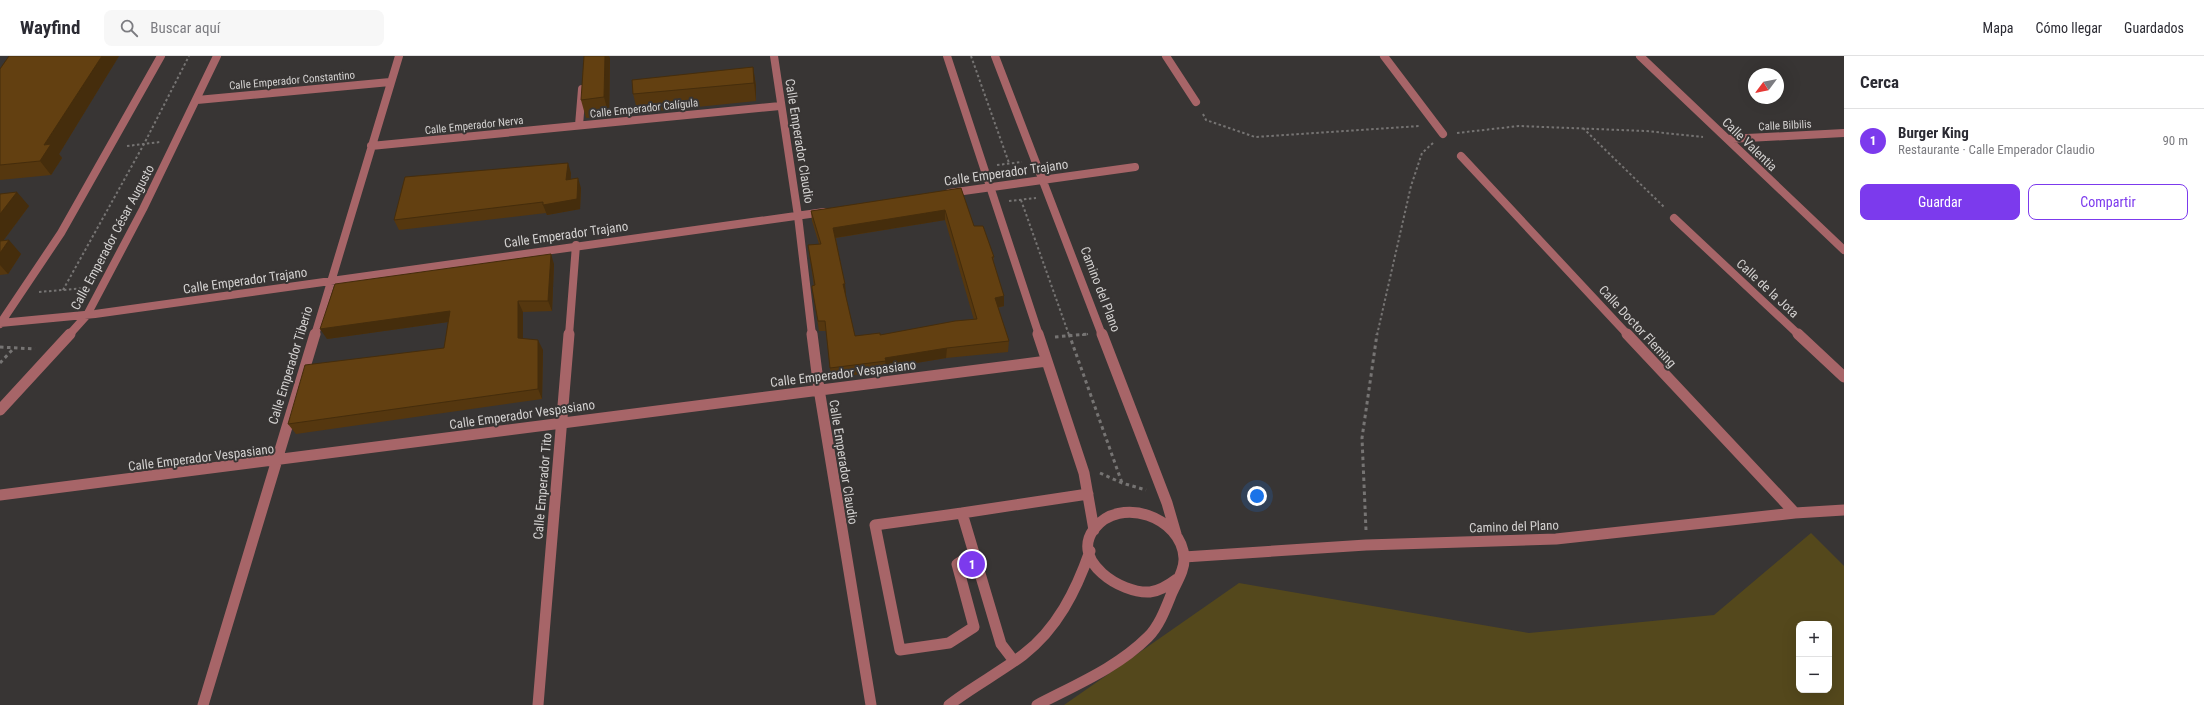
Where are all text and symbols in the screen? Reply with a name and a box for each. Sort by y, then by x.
search box [104,10,384,46]
text: Wayfind [20,16,80,39]
icon: search [118,17,140,39]
text: Buscar aquí [150,19,220,37]
text: Mapa [1983,20,2014,36]
text: Cómo llegar [2036,20,2102,36]
text: Guardados [2124,20,2184,36]
street label: Calle Emperador Constantino [229,68,356,92]
north arrow [1748,68,1784,104]
text: Cerca [1860,72,1899,92]
street label: Calle Emperador Claudio [782,78,817,205]
street label: Calle Emperador Calígula [589,96,699,121]
street label: Calle Emperador Nerva [424,114,524,137]
street label: Calle Valentia [1719,115,1780,174]
street label: Calle Bilbilis [1758,118,1812,133]
text: Burger King [1898,124,1969,142]
text: 1 [1870,133,1876,148]
text: 90 m [2162,133,2188,148]
text: Restaurante · Calle Emperador Claudio [1898,142,2095,157]
street label: Calle Emperador Trajano [943,156,1069,189]
street label: Calle Emperador César Augusto [68,162,157,312]
button: Guardar [1860,184,2020,220]
button: Compartir [2028,184,2188,220]
street label: Calle Emperador Trajano [503,218,629,251]
street label: Camino del Plano [1077,245,1124,334]
street label: Calle de la Jota [1734,256,1802,321]
street label: Calle Emperador Trajano [182,264,308,297]
street label: Calle Doctor Fleming [1596,282,1679,370]
street label: Calle Emperador Tiberio [265,304,316,426]
street label: Calle Emperador Vespasiano [769,357,917,390]
street label: Calle Emperador Vespasiano [448,397,596,432]
street label: Calle Emperador Claudio [826,399,861,526]
street label: Calle Emperador Tito [530,432,555,540]
street label: Calle Emperador Vespasiano [127,441,275,474]
your location [1247,486,1267,506]
street label: Camino del Plano [1469,517,1559,536]
pin: 1 [959,549,985,579]
map controls [1796,621,1832,693]
button: + [1796,621,1832,657]
button: − [1796,657,1832,693]

